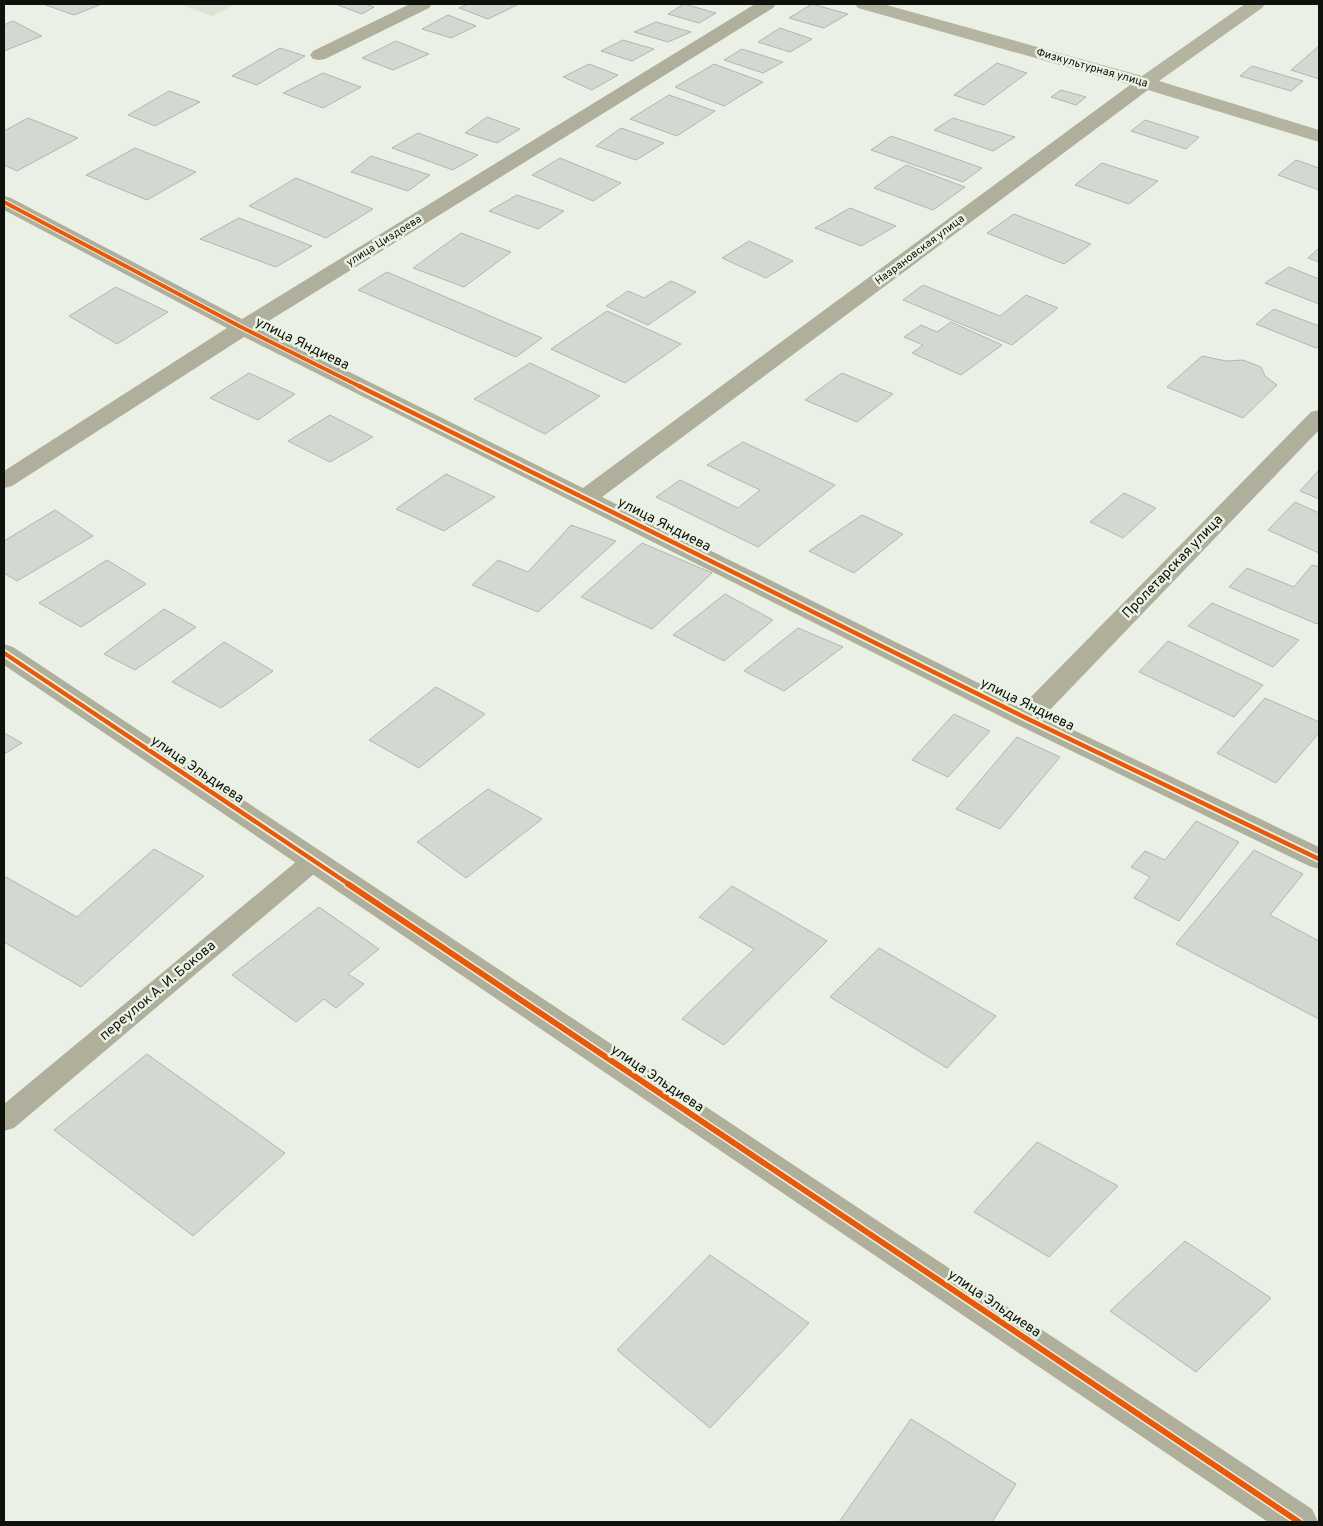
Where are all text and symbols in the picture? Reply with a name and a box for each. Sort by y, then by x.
street label: Физкультурная улица [1035,45,1150,91]
street label: улица Циздоева [344,212,424,270]
street label: Назрановская улица [873,212,968,288]
street label: улица Яндиева [252,314,352,374]
street label: улица Яндиева [614,494,714,556]
street label: Пролетарская улица [1119,512,1227,622]
street label: улица Яндиева [977,675,1077,735]
street label: улица Эльдиева [147,733,247,807]
street label: переулок А. И. Бокова [97,937,219,1045]
street label: улица Эльдиева [607,1042,707,1116]
street label: улица Эльдиева [944,1267,1044,1341]

